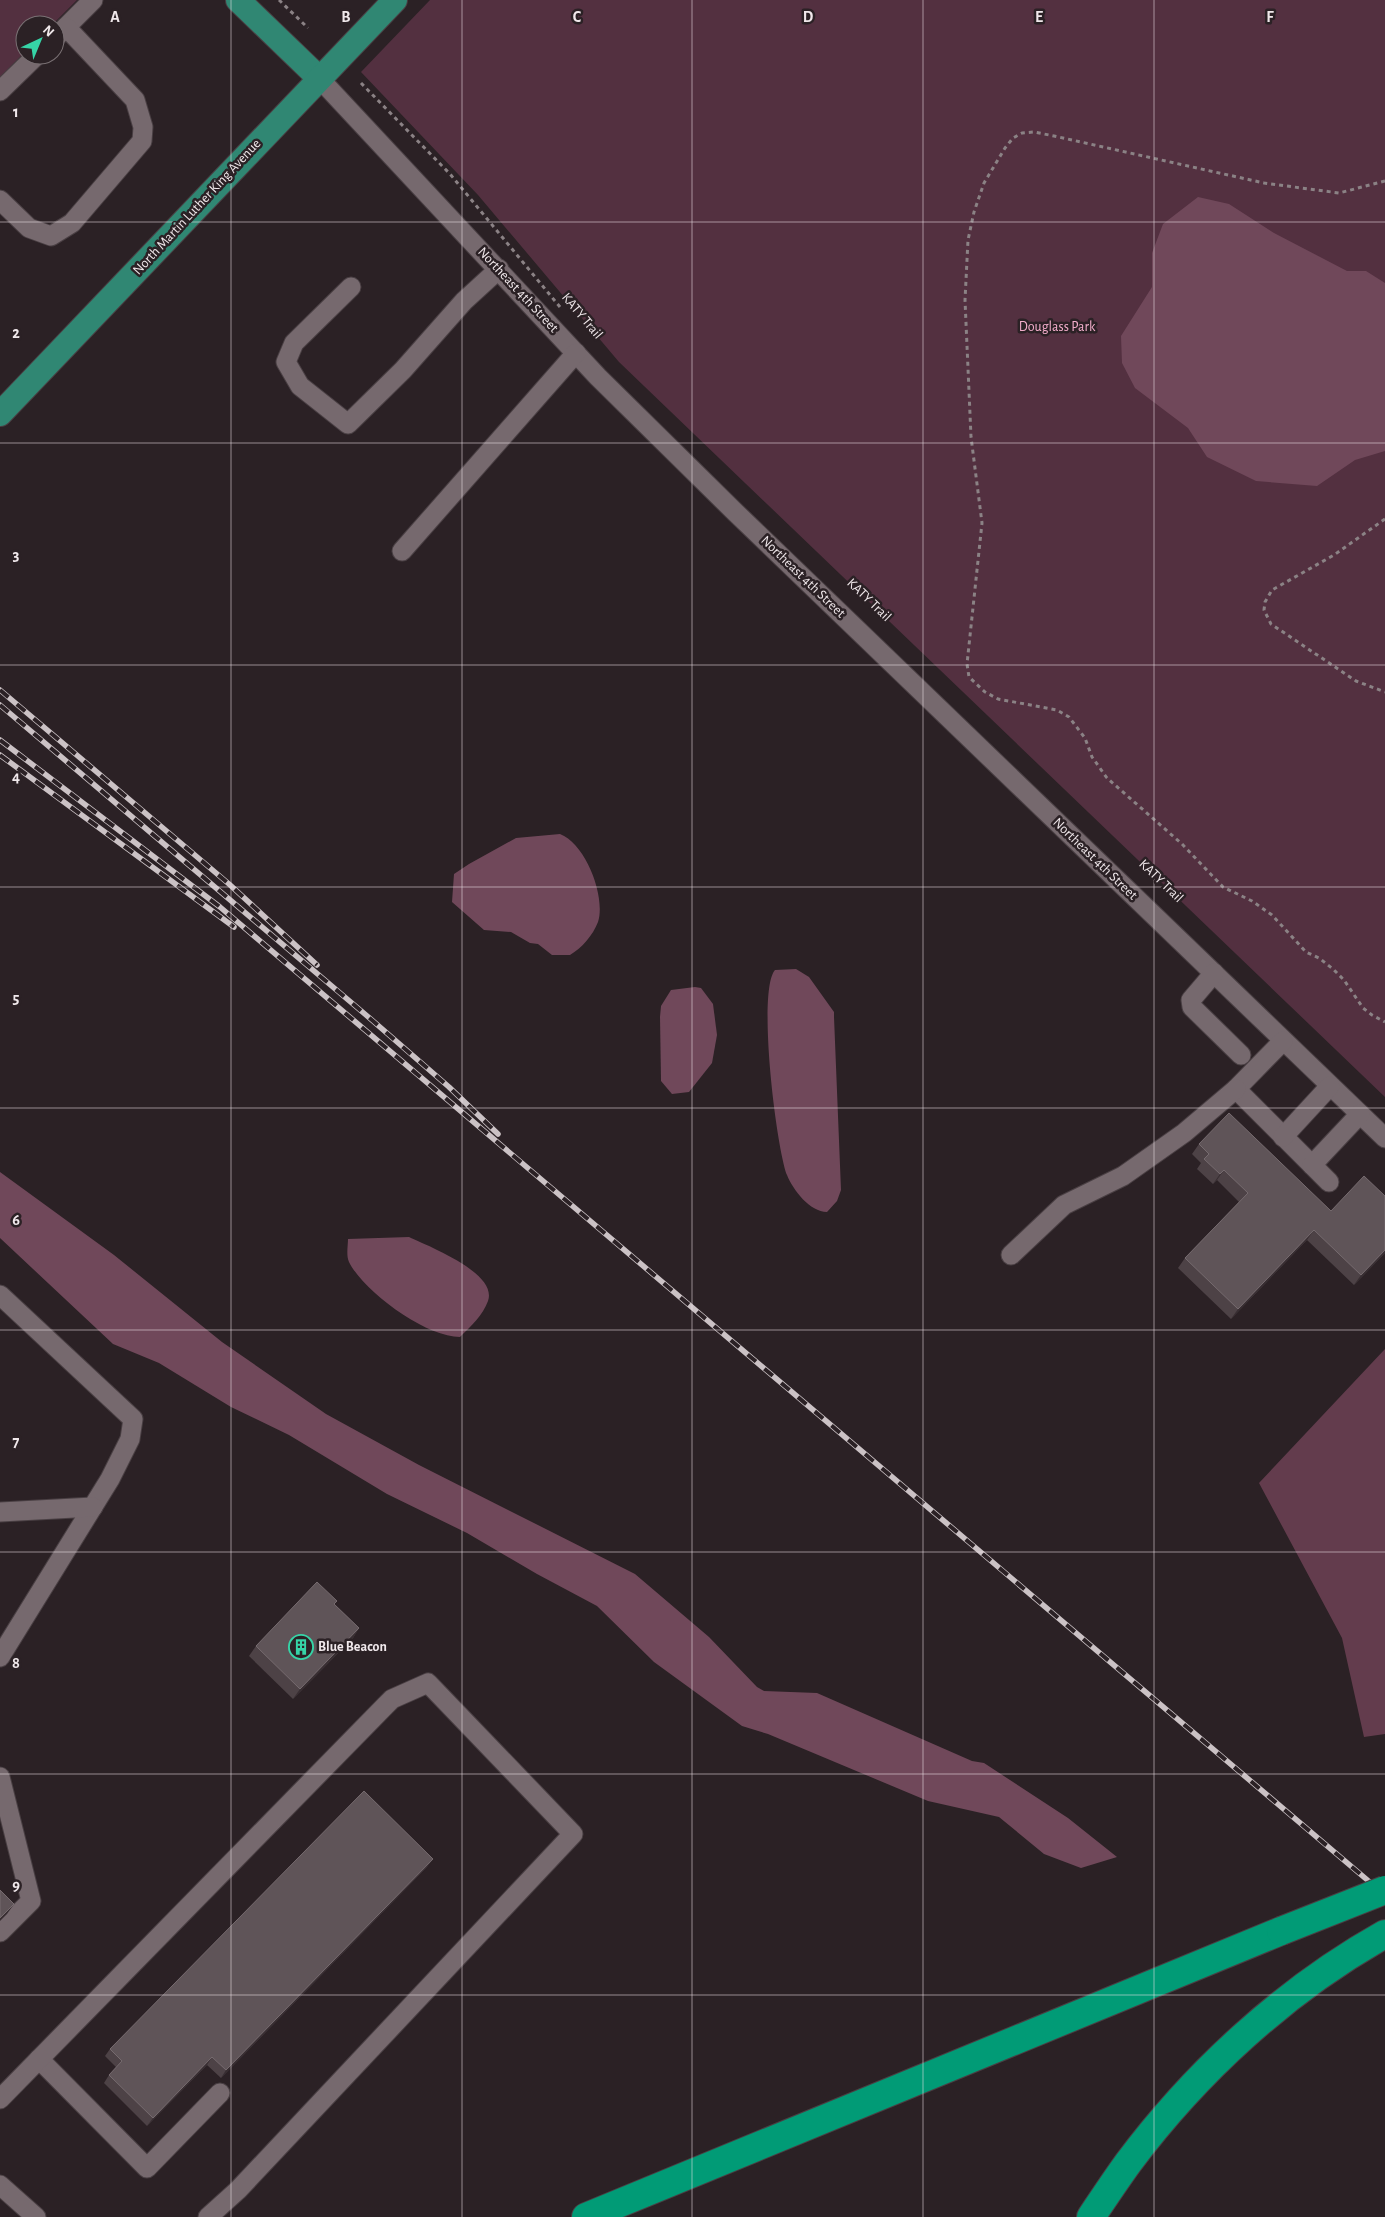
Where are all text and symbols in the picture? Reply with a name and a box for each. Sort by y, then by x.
text: A [110,9,120,25]
text: B [341,9,351,25]
text: C [573,9,582,25]
text: D [803,9,814,25]
text: E [1035,9,1043,25]
text: F [1266,9,1274,25]
north arrow [15,15,65,65]
text: N [40,23,57,40]
text: 1 [13,104,19,120]
street label: North Martin Luther King Avenue [131,136,263,278]
street label: Northeast 4th Street [475,245,561,336]
street label: KATY Trail [559,290,605,342]
park label: Douglass Park [1019,320,1096,334]
text: 2 [12,325,20,341]
street label: Northeast 4th Street [758,533,848,621]
text: 3 [13,547,20,563]
street label: KATY Trail [844,576,894,624]
text: 4 [12,769,20,785]
street label: Northeast 4th Street [1050,815,1140,903]
street label: KATY Trail [1136,857,1186,905]
text: 5 [13,990,20,1006]
text: 6 [12,1212,20,1228]
text: 7 [13,1434,20,1450]
building icon: Blue Beacon [288,1634,314,1660]
place label: Blue Beacon [318,1640,387,1654]
text: 8 [12,1655,20,1671]
text: 9 [12,1877,20,1893]

